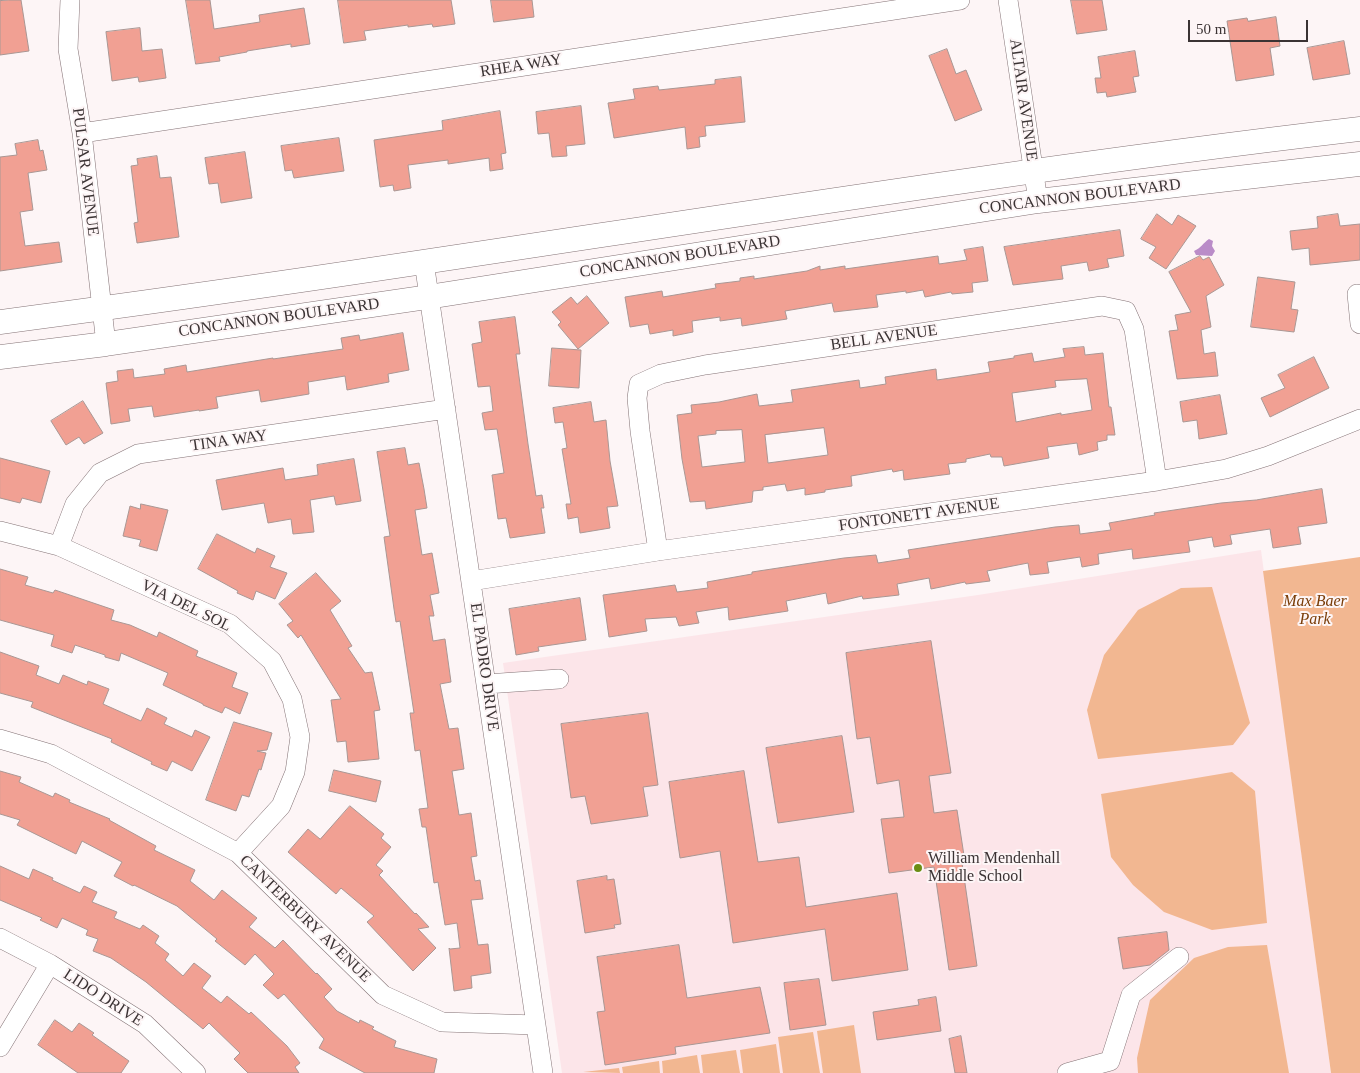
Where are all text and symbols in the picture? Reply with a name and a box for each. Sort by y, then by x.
scale bar [1190,10,1310,42]
text: 50 m [1196,21,1226,37]
street label: ALTAIR AVENUE [1005,37,1041,163]
street label: RHEA WAY [479,50,563,82]
street label: PULSAR AVENUE [68,107,102,237]
street label: CONCANNON BOULEVARD [978,175,1182,219]
street label: CONCANNON BOULEVARD [578,232,782,282]
street label: CONCANNON BOULEVARD [177,294,381,342]
street label: BELL AVENUE [829,321,939,355]
street label: TINA WAY [189,426,269,456]
street label: FONTONETT AVENUE [838,494,1000,536]
street label: VIA DEL SOL [138,576,234,636]
park label: Max Baer Park [1283,592,1347,630]
street label: EL PADRO DRIVE [466,602,502,732]
place label: William Mendenhall Middle School [928,849,1060,887]
street label: CANTERBURY AVENUE [235,851,375,987]
marker: William Mendenhall Middle School [912,862,924,874]
street label: LIDO DRIVE [60,965,146,1031]

